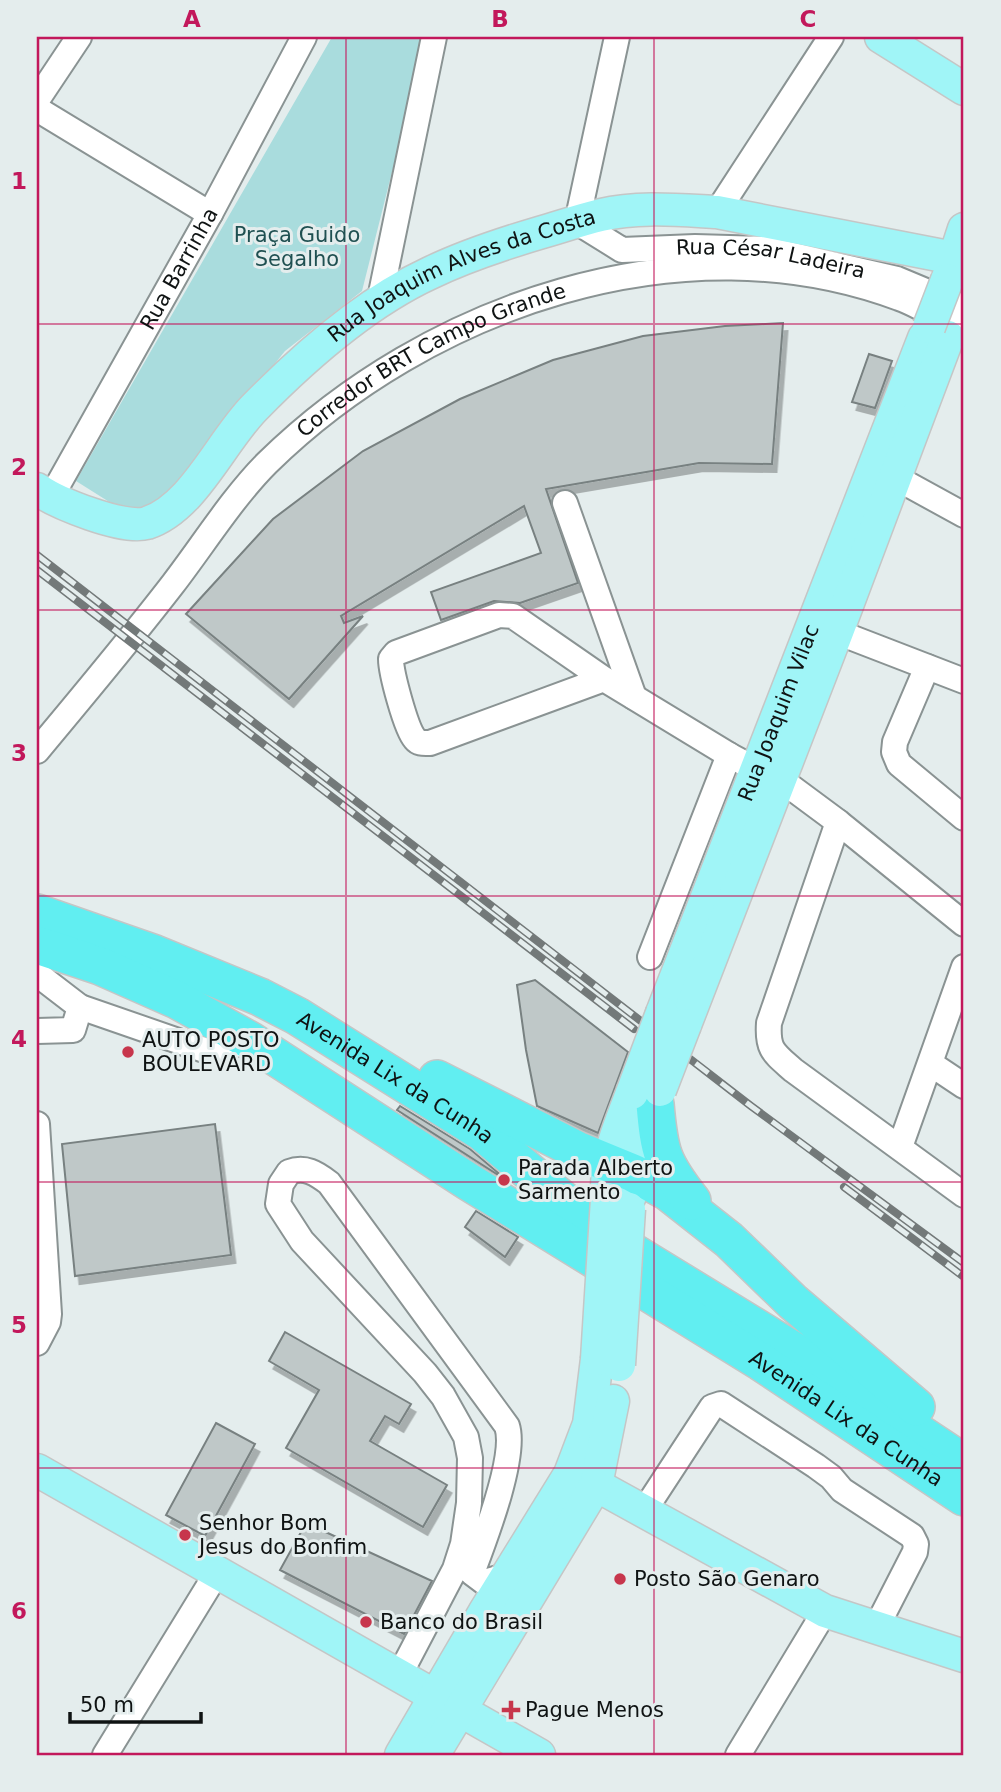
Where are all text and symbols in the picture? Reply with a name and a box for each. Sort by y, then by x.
text: A [183,6,201,32]
text: B [491,6,509,32]
text: C [800,6,816,32]
text: 1 [11,168,27,194]
street label: Rua Barrinha [135,204,223,334]
street label: Rua Joaquim Alves da Costa [323,205,598,347]
park label: Praça Guido Segalho [234,223,360,271]
street label: Rua César Ladeira [675,235,867,283]
street label: Corredor BRT Campo Grande [292,279,569,442]
text: 2 [11,454,27,480]
street label: Rua Joaquim Vilac [733,621,824,805]
text: 3 [11,740,27,766]
street label: Avenida Lix da Cunha [292,1007,499,1149]
text: 4 [11,1026,27,1052]
place label: AUTO POSTO BOULEVARD [142,1028,280,1076]
marker: AUTO POSTO BOULEVARD [120,1044,136,1060]
place label: Parada Alberto Sarmento [518,1156,673,1204]
marker: Parada Alberto Sarmento [496,1172,512,1188]
text: 5 [11,1312,27,1338]
street label: Avenida Lix da Cunha [745,1346,947,1492]
place label: Senhor Bom Jesus do Bonfim [197,1511,367,1559]
marker: Senhor Bom Jesus do Bonfim [177,1527,193,1543]
place label: Posto São Genaro [634,1567,820,1591]
marker: Posto São Genaro [612,1571,628,1587]
text: 6 [11,1598,27,1624]
place label: Banco do Brasil [380,1610,543,1634]
marker: Banco do Brasil [358,1614,374,1630]
scale bar [70,1680,201,1724]
text: 50 m [80,1693,134,1717]
place label: Pague Menos [525,1698,664,1722]
marker: Pague Menos [503,1702,519,1718]

